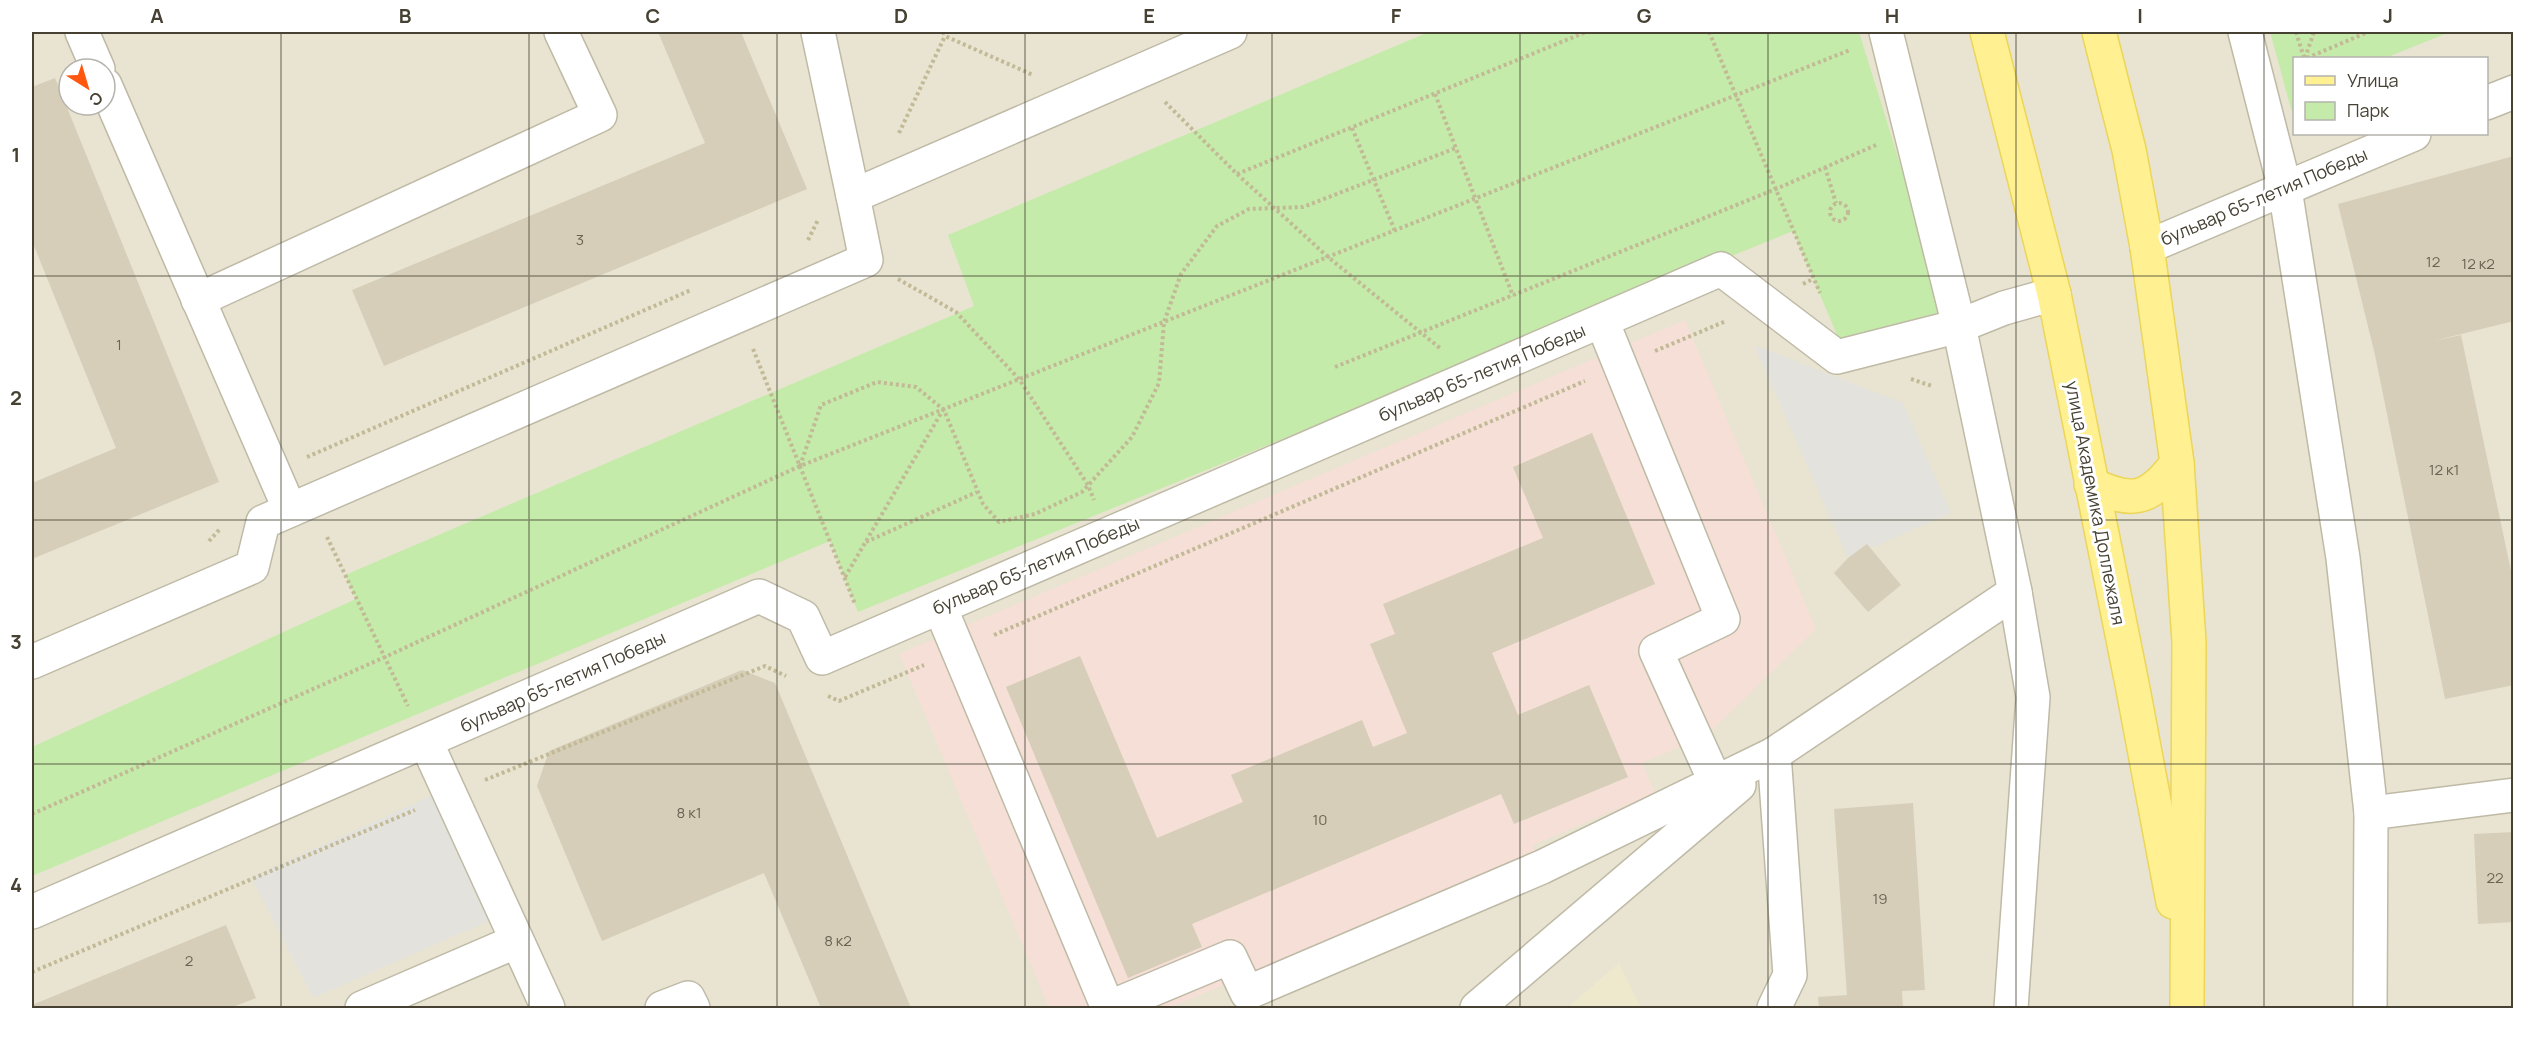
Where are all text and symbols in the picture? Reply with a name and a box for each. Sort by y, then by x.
text: A [150,2,164,29]
text: B [399,2,412,29]
text: C [646,2,660,29]
text: D [894,2,908,29]
text: E [1143,2,1155,29]
text: F [1391,2,1402,29]
text: G [1637,2,1652,29]
text: H [1885,2,1899,29]
text: I [2137,2,2143,29]
text: J [2383,2,2393,29]
north arrow [57,57,117,117]
legend [2293,57,2488,135]
text: Улица [2347,68,2399,92]
text: С [85,87,107,111]
text: Парк [2347,98,2390,122]
text: 1 [12,141,20,168]
street label: бульвар 65-летия Победы [2156,142,2371,251]
house number: 3 [576,229,584,250]
house number: 12 [2426,251,2440,272]
house number: 12 к2 [2461,253,2495,274]
street label: бульвар 65-летия Победы [1374,318,1589,427]
house number: 1 [116,334,122,355]
street label: улица Академика Доллежаля [2061,379,2131,627]
text: 2 [10,384,22,411]
house number: 12 к1 [2429,459,2459,480]
street label: бульвар 65-летия Победы [928,511,1143,620]
street label: бульвар 65-летия Победы [456,625,669,737]
text: 3 [10,628,22,655]
house number: 8 к1 [677,802,702,823]
house number: 10 [1313,809,1328,830]
house number: 22 [2486,867,2504,888]
text: 4 [10,871,22,898]
house number: 19 [1872,888,1888,909]
house number: 8 к2 [824,930,852,951]
house number: 2 [185,950,193,971]

